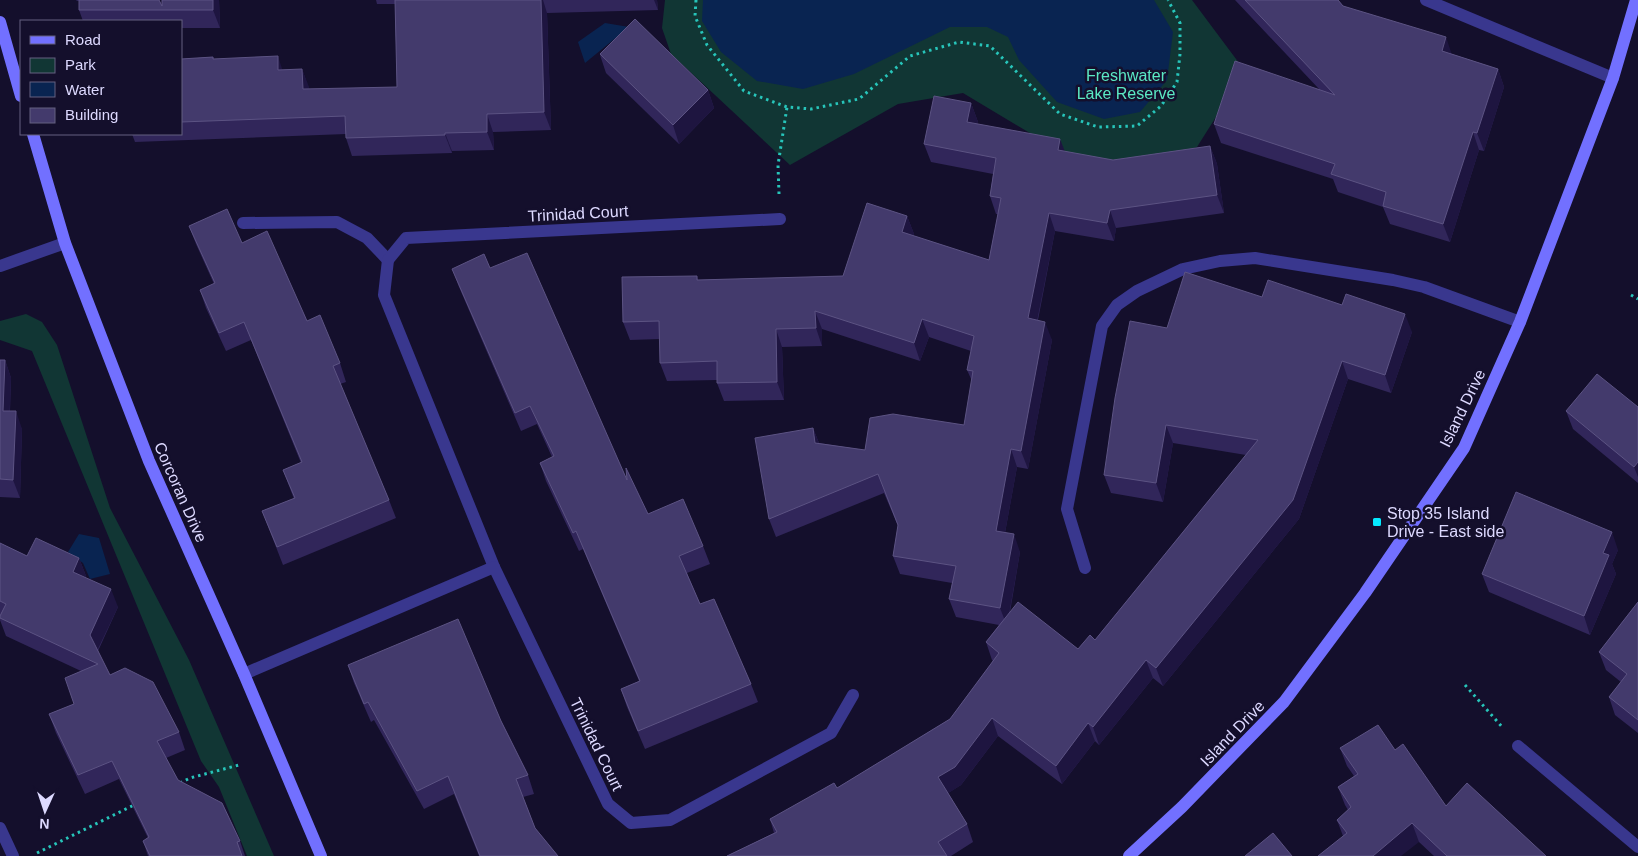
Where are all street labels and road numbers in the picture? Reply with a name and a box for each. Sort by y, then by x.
street label: Trinidad Court [527,202,629,225]
street label: Island Drive [1436,366,1489,450]
street label: Corcoran Drive [151,440,210,545]
street label: Trinidad Court [567,695,627,794]
street label: Island Drive [1197,697,1268,770]

